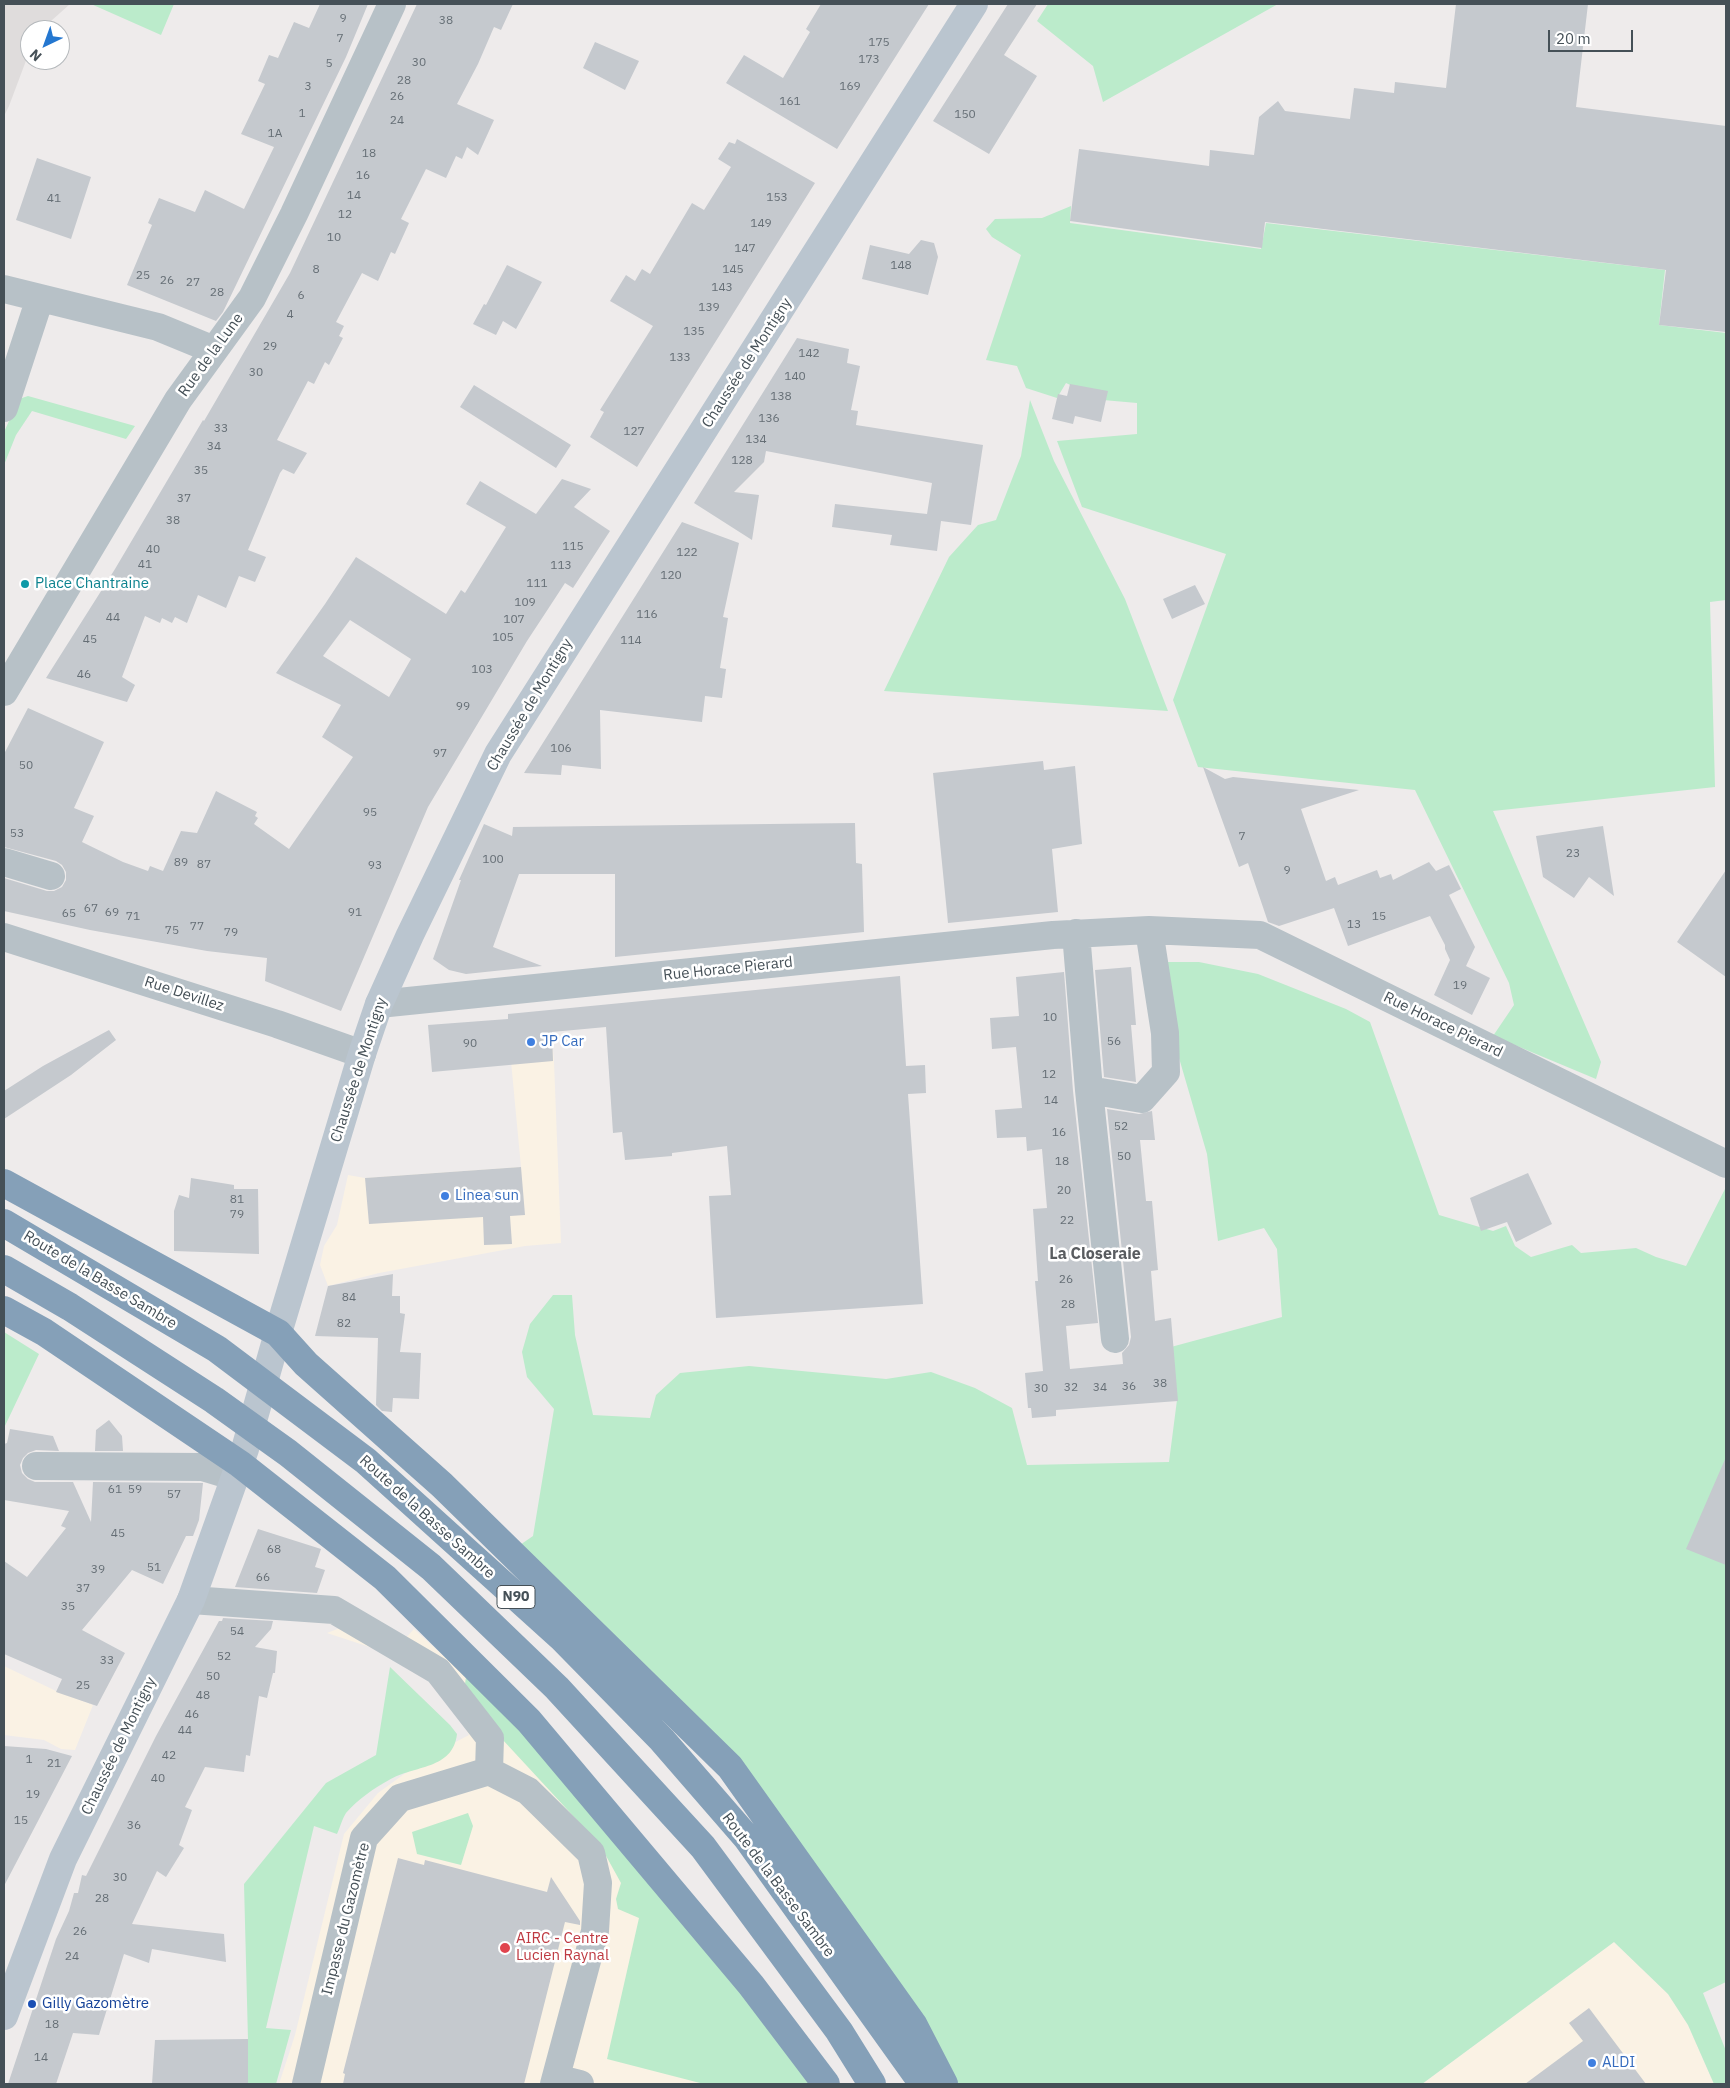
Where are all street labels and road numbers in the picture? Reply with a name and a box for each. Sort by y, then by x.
street label: Chaussée de Montigny [698,295,796,431]
street label: Rue de la Lune [175,310,247,400]
street label: Chaussée de Montigny [483,636,577,774]
street label: Rue Horace Pierard [662,953,794,985]
street label: Rue Devillez [142,973,226,1015]
street label: Rue Horace Pierard [1381,988,1505,1062]
street label: Chaussée de Montigny [327,995,391,1145]
street label: Route de la Basse Sambre [20,1227,180,1333]
street label: Route de la Basse Sambre [356,1452,498,1582]
road number: N90 [497,1585,535,1608]
street label: Chaussée de Montigny [78,1674,160,1818]
street label: Route de la Basse Sambre [718,1809,838,1961]
street label: Impasse du Gazomètre [318,1841,374,1997]

